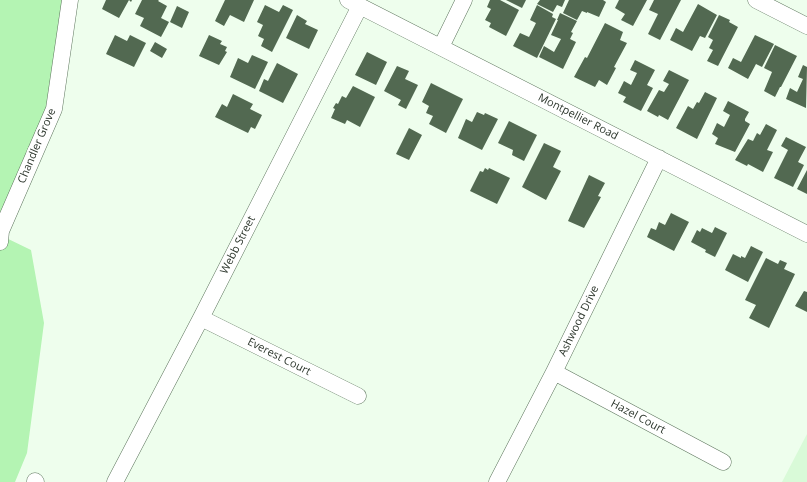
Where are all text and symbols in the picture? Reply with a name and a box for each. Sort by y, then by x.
street label: Montpellier Road [536,91,620,143]
street label: Chandler Grove [15,106,59,186]
street label: Webb Street [218,214,258,276]
street label: Ashwood Drive [556,283,602,359]
street label: Everest Court [245,335,313,379]
street label: Hazel Court [608,397,668,437]

